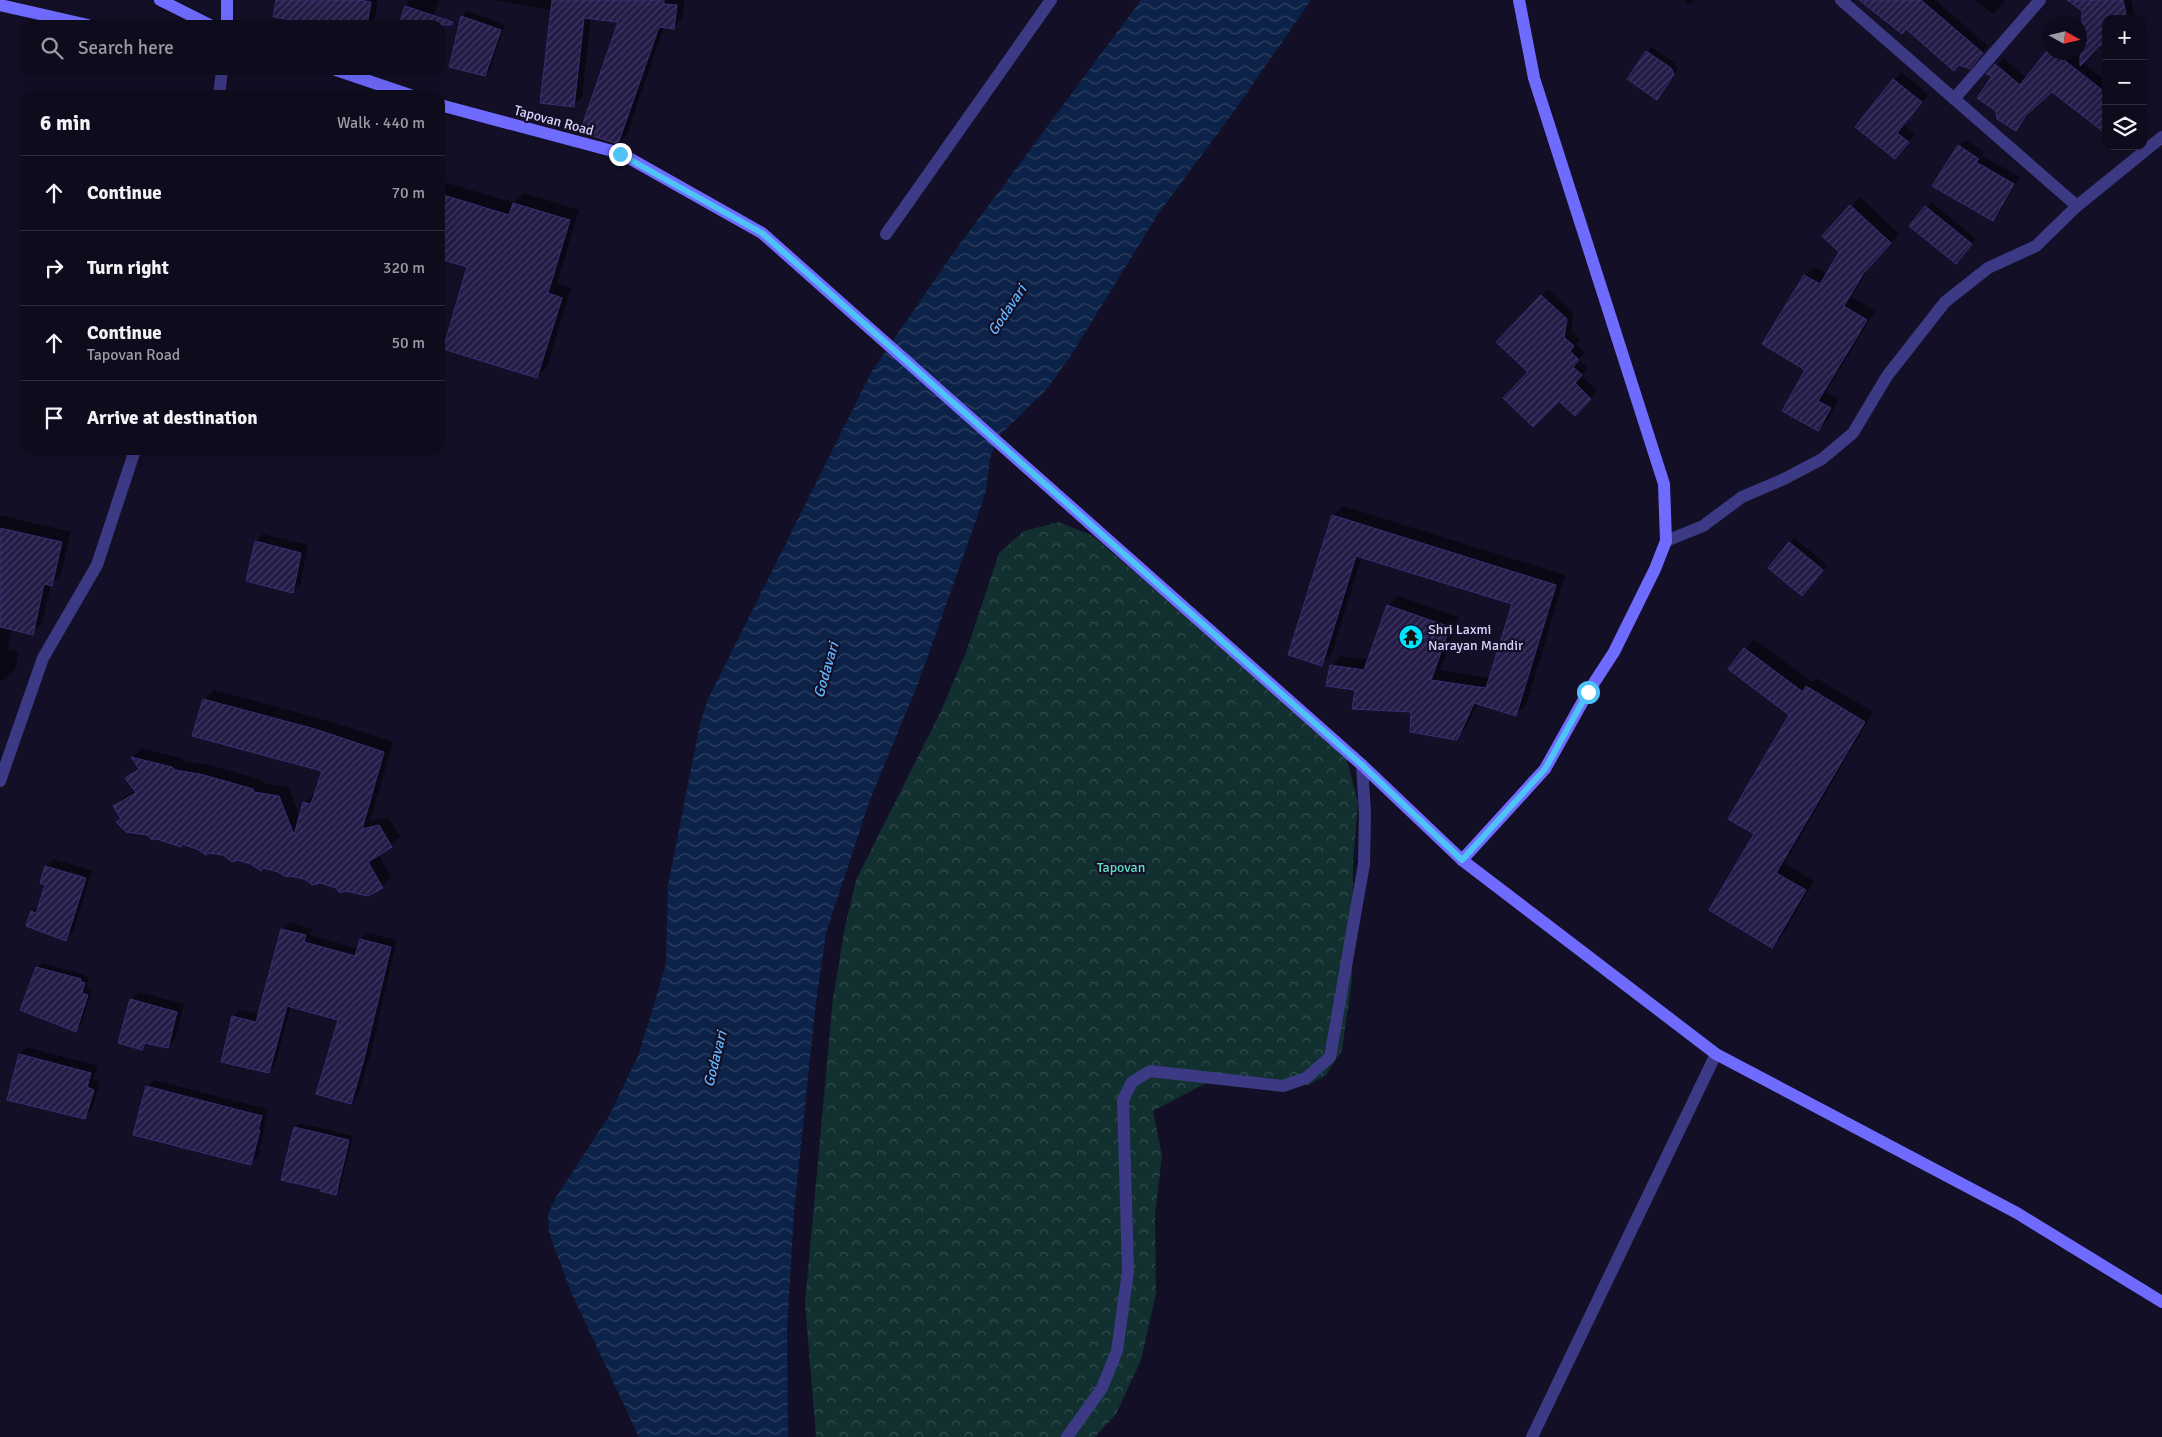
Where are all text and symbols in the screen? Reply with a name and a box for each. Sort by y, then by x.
north arrow [2042,15,2087,60]
map controls [2102,15,2147,150]
button: + [2102,15,2147,60]
search box [20,20,445,75]
icon: search [38,34,66,62]
text: Search here [78,36,174,60]
button: − [2102,60,2147,105]
street label: Tapovan Road [512,102,596,139]
button: layers [2102,105,2147,150]
text: 6 min [40,110,91,136]
text: Walk · 440 m [337,113,425,133]
route end [609,143,632,166]
icon: ahead [40,179,68,207]
text: Continue [87,181,162,205]
text: 70 m [391,183,425,203]
icon: right [40,254,68,282]
text: Turn right [87,256,169,280]
text: 320 m [383,258,425,278]
water label: Godavari [984,280,1031,339]
text: Continue [87,321,162,345]
icon: ahead [40,329,68,357]
text: 50 m [391,333,425,353]
text: Tapovan Road [87,345,180,365]
icon: arrive [40,404,68,432]
text: Arrive at destination [87,406,258,430]
place label: Shri Laxmi Narayan Mandir [1428,621,1524,654]
temple icon: Shri Laxmi Narayan Mandir [1398,624,1424,650]
water label: Godavari [809,638,843,700]
route start [1577,681,1600,704]
park label: Tapovan [1097,859,1145,876]
water label: Godavari [699,1027,731,1089]

